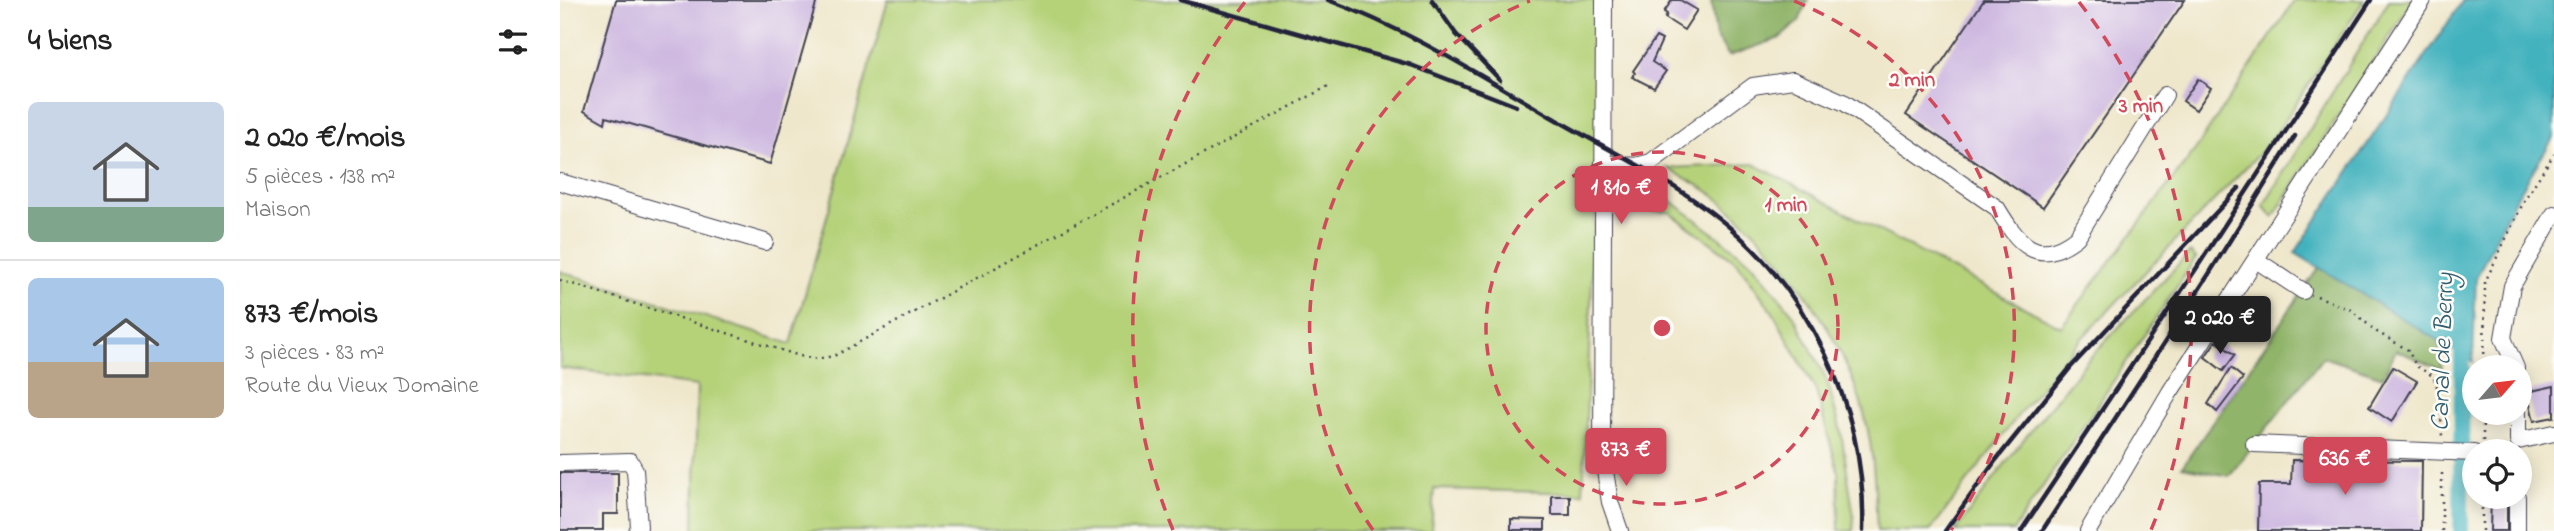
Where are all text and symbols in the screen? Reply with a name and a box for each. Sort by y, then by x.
text: 4 biens [28,20,113,64]
icon: filters [494,23,532,61]
text: 2 min [1888,66,1935,96]
text: 3 min [2118,92,2163,122]
text: 2 020 €/mois [245,117,406,161]
icon: home [84,130,168,214]
text: 5 pièces · 138 m² [245,161,395,194]
pin: 1 810 € [1556,166,1686,226]
text: 1 810 € [1591,172,1651,205]
text: 1 min [1765,191,1807,221]
text: Maison [245,194,311,227]
water label: Canal de Berry [2422,272,2466,432]
text: 873 €/mois [245,293,378,337]
pin: 2 020 € [2155,296,2285,356]
text: 2 020 € [2185,302,2255,335]
icon: home [84,306,168,390]
centre of rings [1650,316,1674,340]
text: 3 pièces · 83 m² [245,337,384,370]
north arrow [2462,355,2532,425]
map controls [2462,355,2532,509]
text: Route du Vieux Domaine [245,370,479,403]
pin: 873 € [1577,428,1675,488]
text: 873 € [1601,434,1651,467]
pin: 636 € [2296,438,2394,497]
button: locate [2462,439,2532,509]
text: 636 € [2319,443,2371,476]

